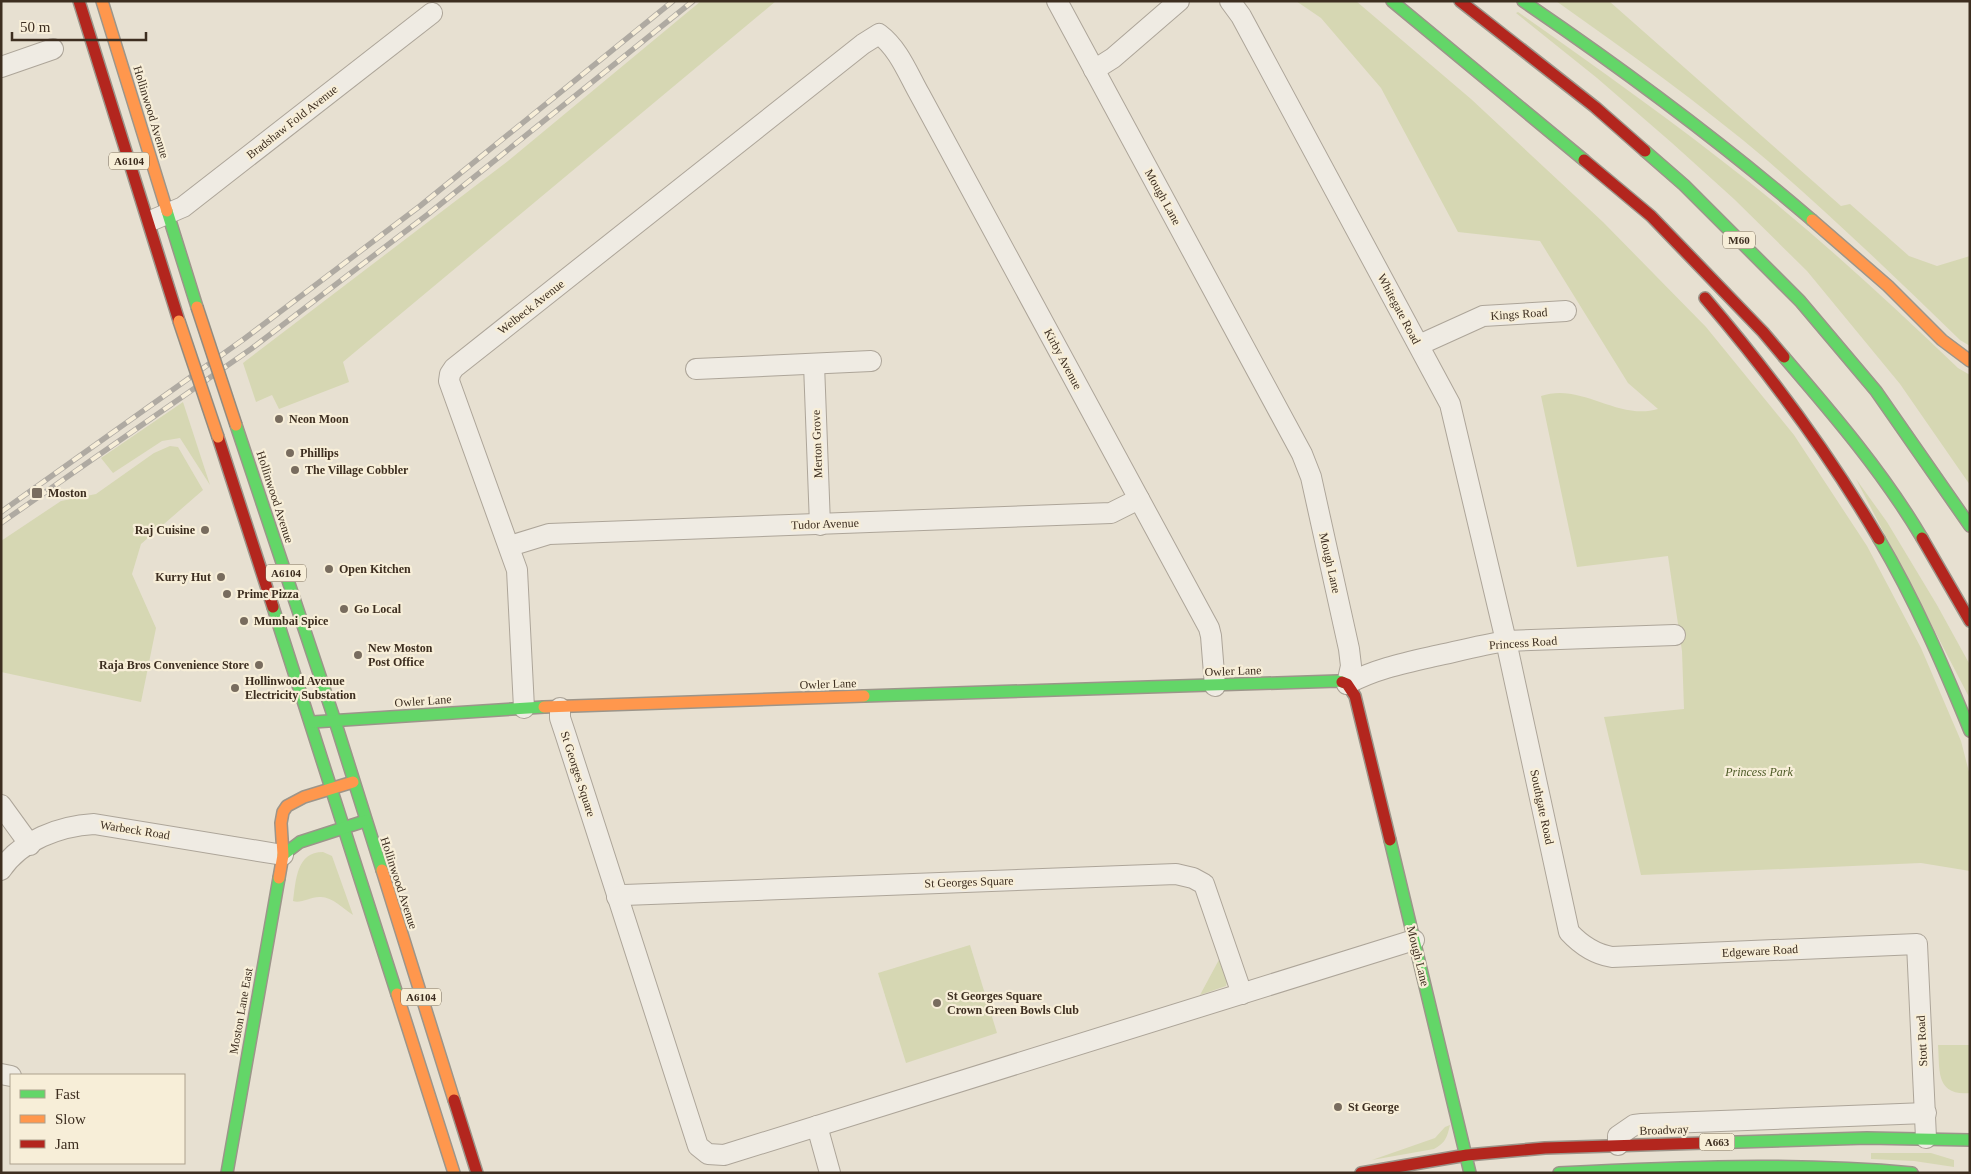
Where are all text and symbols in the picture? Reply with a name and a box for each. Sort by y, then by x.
scale bar [12,10,146,42]
text: 50 m [20,19,51,35]
street label: Hollinwood Avenue [130,64,172,160]
street label: Bradshaw Fold Avenue [244,82,340,162]
road number: A6104 [109,153,149,170]
street label: Mough Lane [1142,167,1184,227]
road number: M60 [1723,232,1755,248]
street label: Whitegate Road [1375,271,1423,347]
street label: Welbeck Avenue [495,277,567,337]
street label: Kings Road [1490,305,1548,323]
street label: Kirby Avenue [1041,326,1085,392]
street label: Merton Grove [809,410,825,478]
place label: Neon Moon [289,412,349,426]
marker: Neon Moon [273,413,285,425]
place label: Phillips [300,446,339,460]
marker: Phillips [284,447,296,459]
street label: Hollinwood Avenue [253,449,297,545]
place label: The Village Cobbler [305,463,409,477]
marker: The Village Cobbler [289,464,301,476]
marker: Moston [30,486,44,500]
place label: Moston [48,486,87,500]
street label: Tudor Avenue [791,516,859,532]
place label: Raj Cuisine [135,523,196,537]
marker: Raj Cuisine [199,524,211,536]
street label: Mough Lane [1316,531,1344,595]
place label: Open Kitchen [339,562,411,576]
marker: Open Kitchen [323,563,335,575]
road number: A6104 [266,564,306,582]
place label: Kurry Hut [155,570,211,584]
marker: Kurry Hut [215,571,227,583]
place label: Prime Pizza [237,587,299,601]
marker: Prime Pizza [221,588,233,600]
place label: Go Local [354,602,402,616]
marker: Go Local [338,603,350,615]
place label: Mumbai Spice [254,614,329,628]
marker: Mumbai Spice [238,615,250,627]
street label: Princess Road [1488,634,1558,652]
place label: New Moston Post Office [368,641,433,669]
marker: New Moston Post Office [352,649,364,661]
place label: Raja Bros Convenience Store [99,658,250,672]
marker: Raja Bros Convenience Store [253,659,265,671]
street label: Owler Lane [1204,663,1262,679]
place label: Hollinwood Avenue Electricity Substation [245,674,356,702]
street label: Owler Lane [799,676,857,692]
marker: Hollinwood Avenue Electricity Substation [229,682,241,694]
street label: Owler Lane [394,692,452,710]
street label: St Georges Square [558,729,598,819]
park label: Princess Park [1724,765,1793,779]
street label: Southgate Road [1527,768,1557,846]
street label: Warbeck Road [99,818,171,842]
street label: Hollinwood Avenue [377,835,421,931]
street label: St Georges Square [924,873,1014,891]
street label: Mough Lane [1404,924,1432,988]
street label: Edgeware Road [1722,942,1798,960]
street label: Moston Lane East [227,966,256,1055]
road number: A6104 [401,989,441,1006]
place label: St Georges Square Crown Green Bowls Club [947,989,1079,1017]
marker: St Georges Square Crown Green Bowls Club [931,997,943,1009]
street label: Stott Road [1914,1015,1930,1067]
legend [10,1074,185,1164]
text: Fast [55,1086,81,1102]
place label: St George [1348,1100,1400,1114]
marker: St George [1332,1101,1344,1113]
text: Slow [55,1111,86,1127]
street label: Broadway [1639,1122,1689,1138]
road number: A663 [1700,1134,1734,1150]
text: Jam [55,1136,79,1152]

